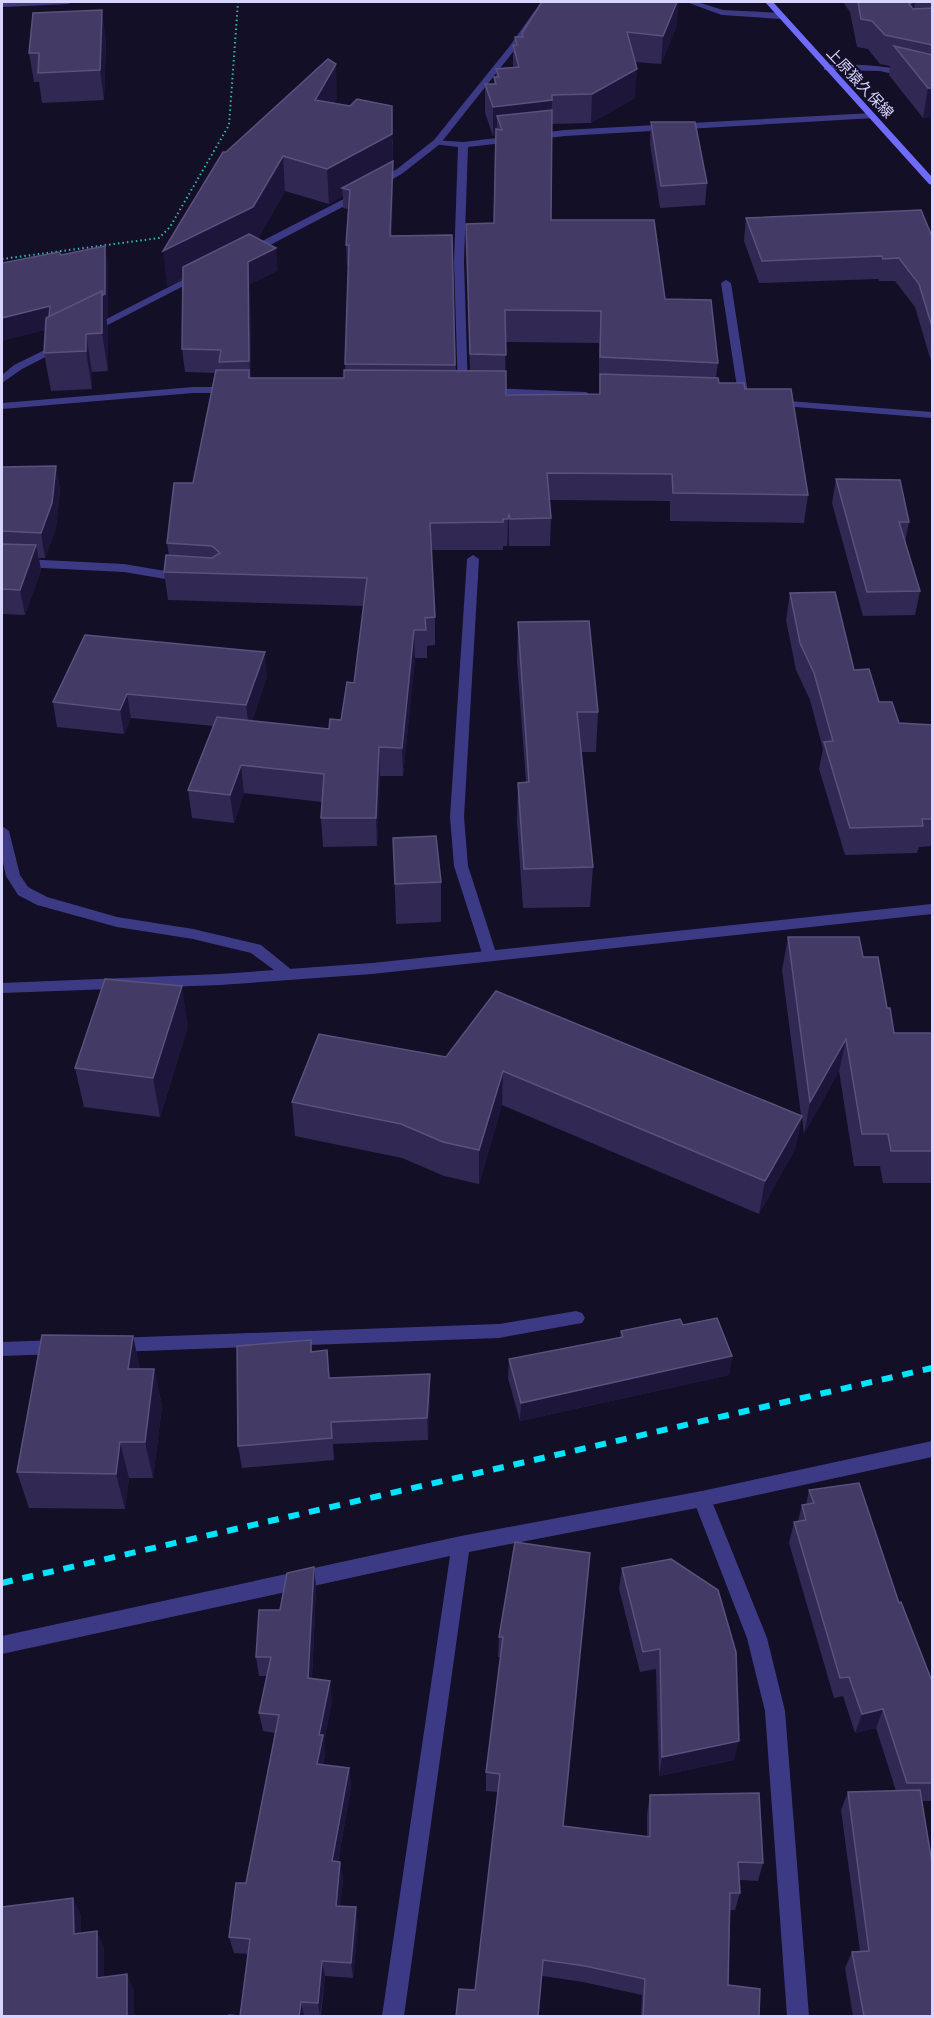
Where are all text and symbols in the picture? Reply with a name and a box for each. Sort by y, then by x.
street label: 上原猿久保線 [823,44,897,122]

